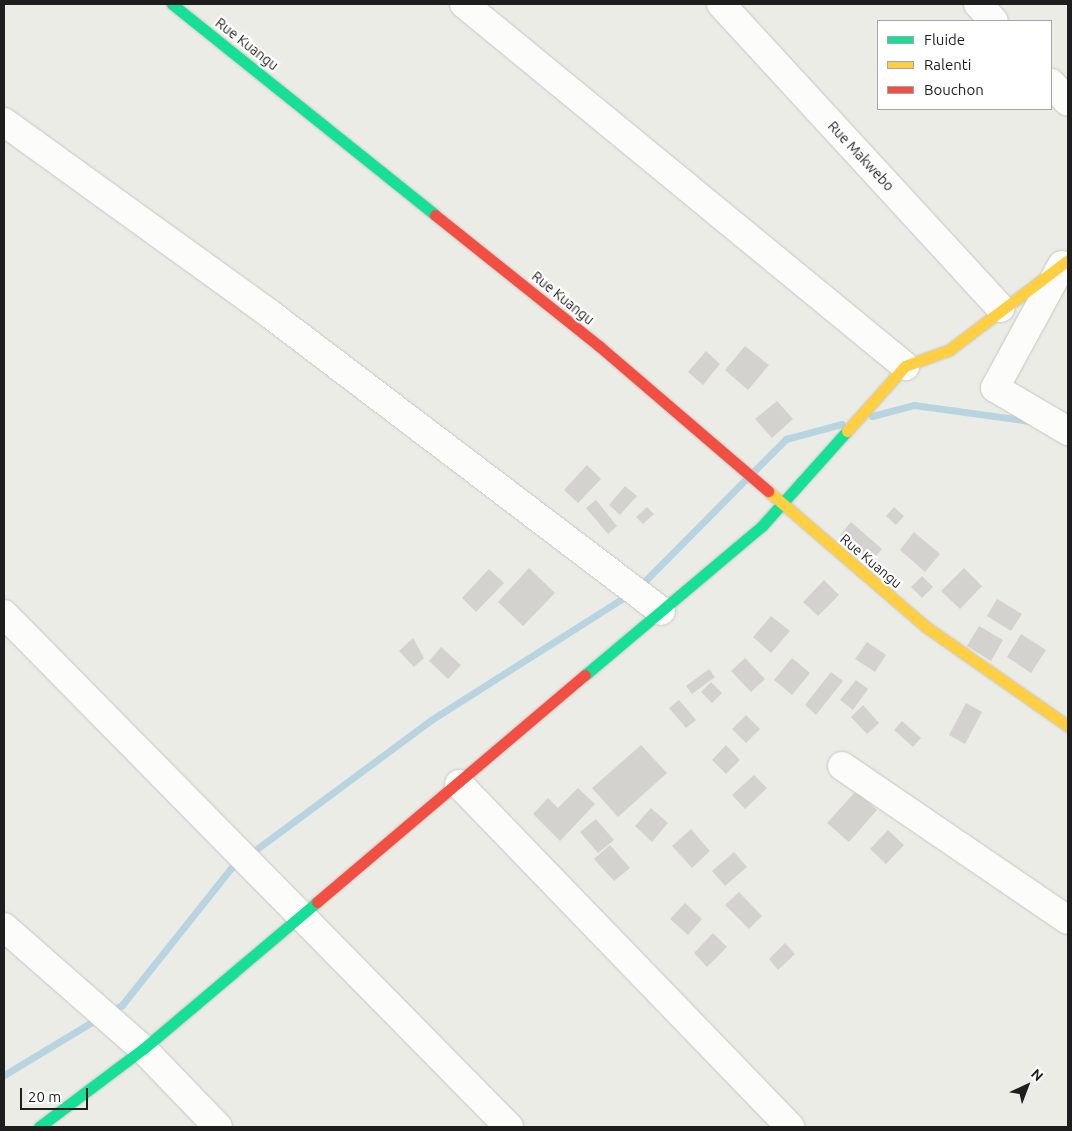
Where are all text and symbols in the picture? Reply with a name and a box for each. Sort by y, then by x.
street label: Rue Kuangu [212,14,282,74]
legend [877,20,1052,110]
text: Fluide [924,31,965,48]
text: Ralenti [924,56,971,73]
text: Bouchon [924,81,984,98]
street label: Rue Makwebo [824,118,898,194]
street label: Rue Kuangu [528,268,598,328]
street label: Rue Kuangu [837,530,905,592]
north arrow [1002,1061,1052,1111]
text: N [1028,1066,1047,1084]
scale bar [22,1078,90,1110]
text: 20 m [28,1088,61,1105]

